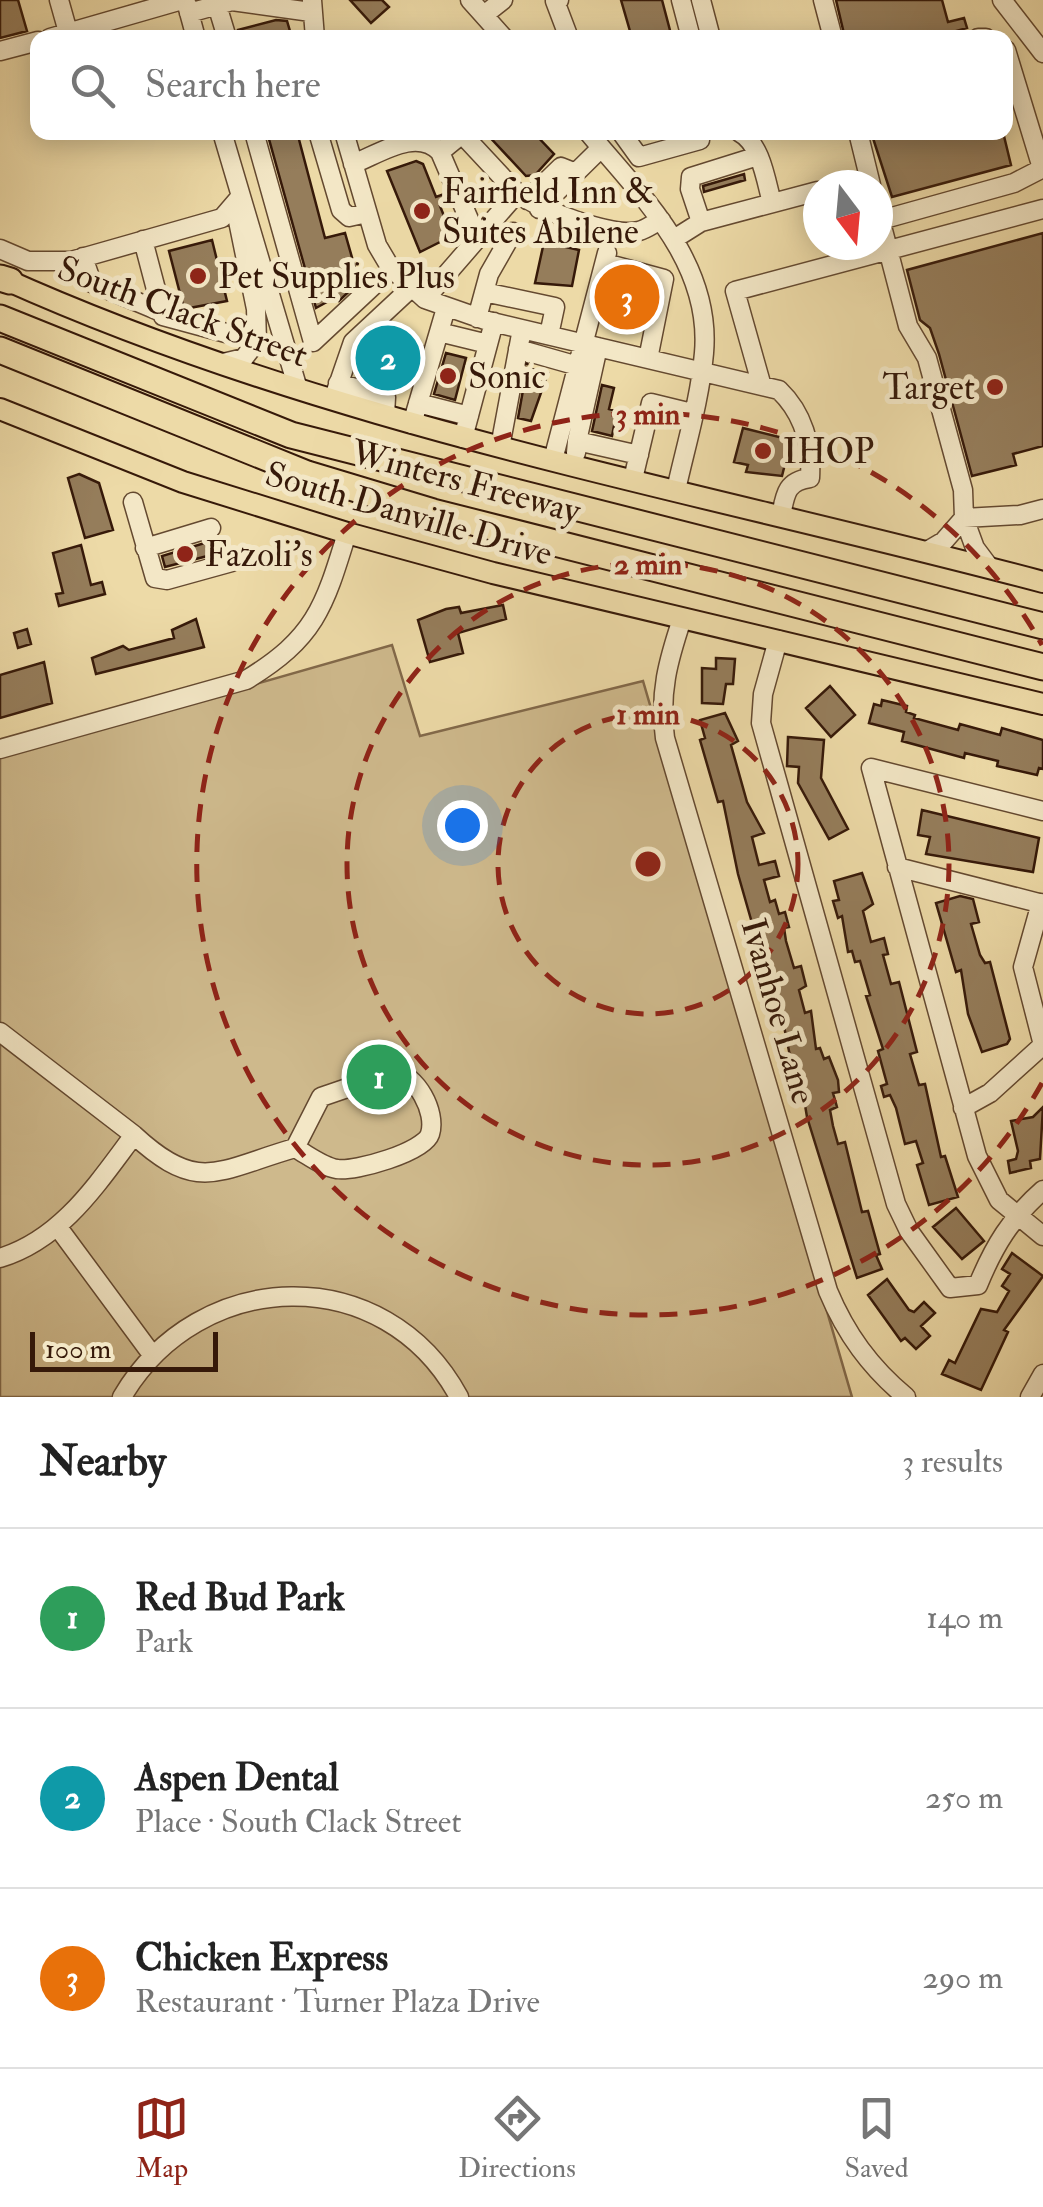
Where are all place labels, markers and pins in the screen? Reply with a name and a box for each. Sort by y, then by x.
place label: Fairfield Inn & Suites Abilene [442,170,654,254]
marker: Fairfield Inn & Suites Abilene [411,200,433,222]
place label: Pet Supplies Plus [218,255,455,299]
pin: 3 [594,260,660,334]
marker: Pet Supplies Plus [187,265,209,287]
pin: 2 [356,320,420,396]
place label: Sonic [468,355,546,399]
marker: Sonic [437,365,459,387]
place label: Target [882,366,975,410]
marker: Target [984,376,1006,398]
place label: IHOP [783,430,874,474]
marker: IHOP [752,440,774,462]
place label: Fazoli's [205,533,313,577]
marker: Fazoli's [174,543,196,565]
centre of rings [630,846,666,882]
pin: 1 [346,1040,412,1114]

